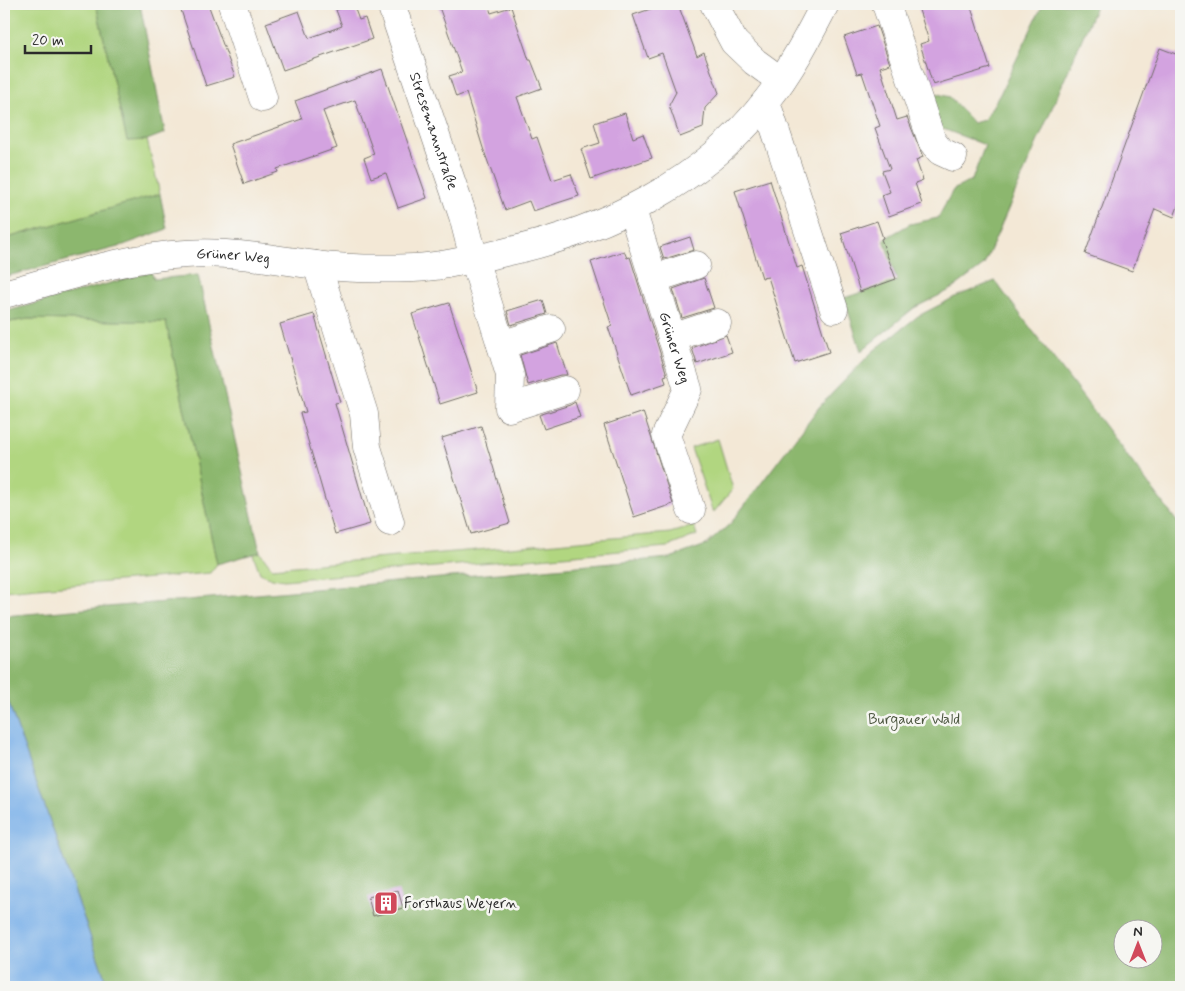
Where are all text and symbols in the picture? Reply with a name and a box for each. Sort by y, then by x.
scale bar [25,22,91,54]
text: 20 m [32,31,64,51]
street label: Stresemannstraße [404,70,462,193]
street label: Grüner Weg [196,244,271,269]
street label: Grüner Weg [653,309,695,386]
park label: Burgauer Wald [868,710,960,731]
building icon: Forsthaus Weyern [373,890,399,916]
place label: Forsthaus Weyern [404,894,518,914]
north arrow [1112,918,1162,968]
text: N [1133,923,1143,941]

